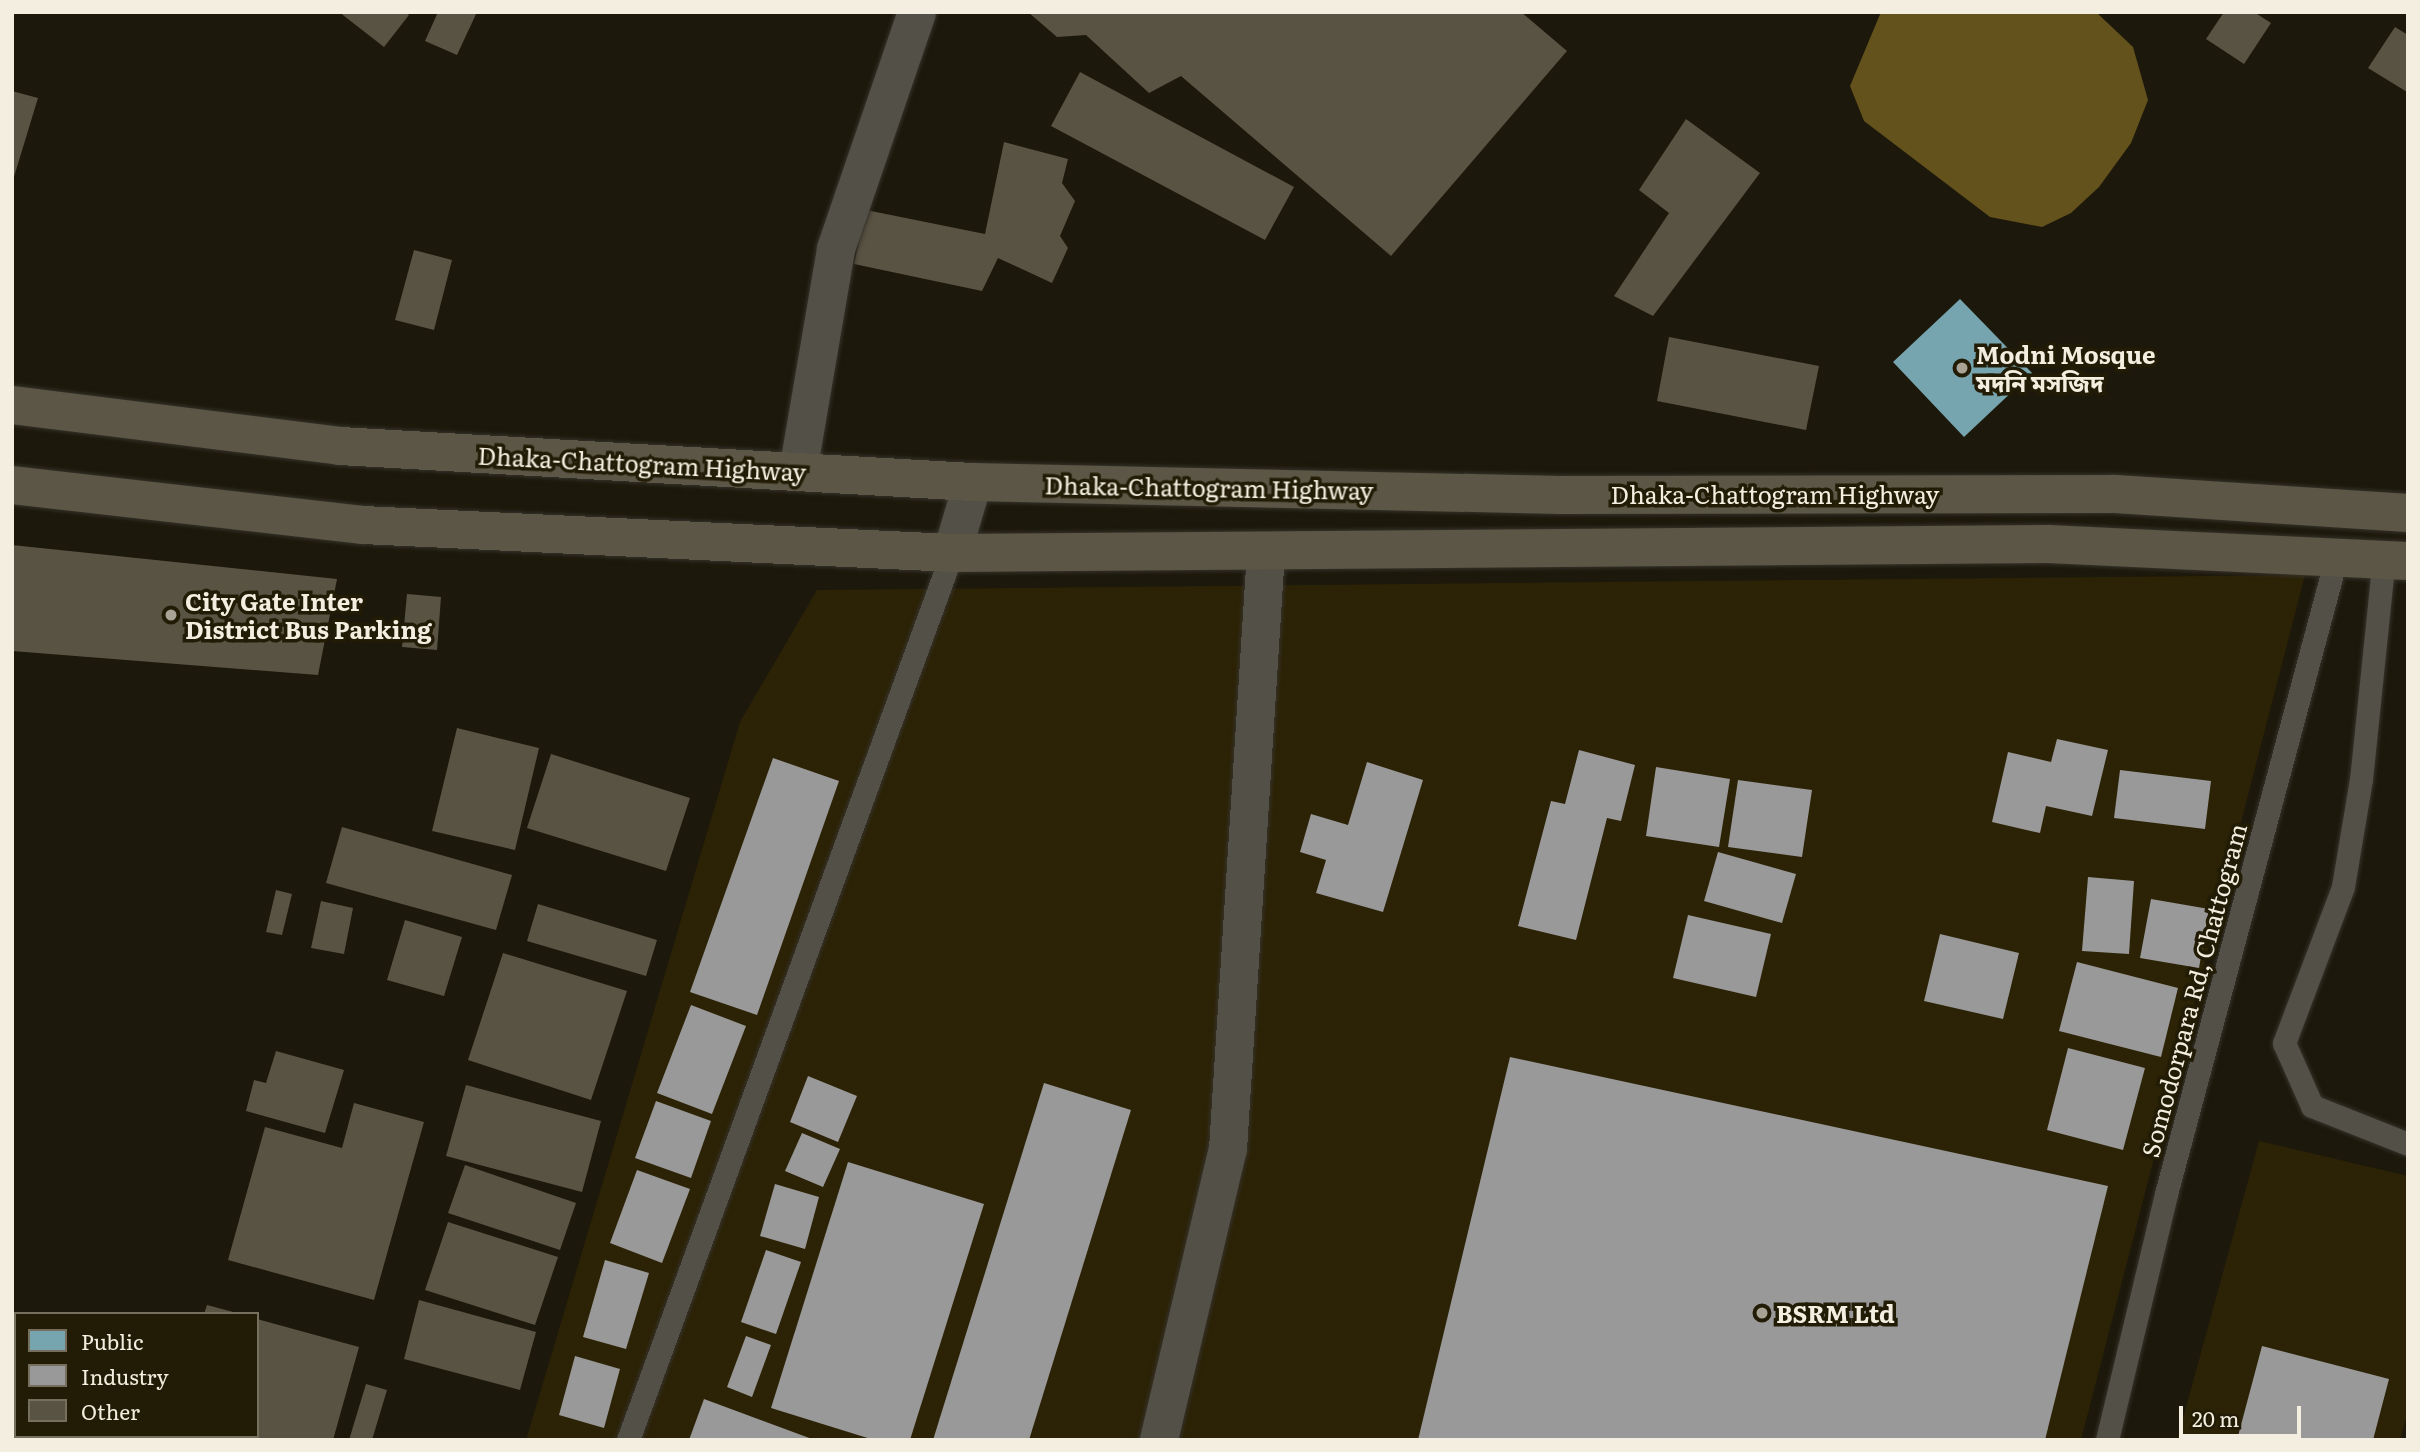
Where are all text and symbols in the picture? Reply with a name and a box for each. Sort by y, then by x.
place label: Modni Mosque মদনি মসজিদ [1976,340,2156,396]
marker: Modni Mosque মদনি মসজিদ [1954,360,1970,376]
street label: Dhaka-Chattogram Highway [477,440,807,486]
street label: Dhaka-Chattogram Highway [1044,470,1374,504]
street label: Dhaka-Chattogram Highway [1611,480,1939,508]
place label: City Gate Inter District Bus Parking [185,587,432,643]
marker: City Gate Inter District Bus Parking [163,607,179,623]
street label: Somodorpara Rd, Chattogram [2135,820,2251,1160]
place label: BSRM Ltd [1776,1299,1895,1327]
marker: BSRM Ltd [1754,1305,1770,1321]
legend [14,1312,259,1438]
text: Public [81,1325,143,1356]
text: Industry [81,1360,169,1391]
scale bar [2182,1392,2304,1436]
text: Other [81,1395,140,1426]
text: 20 m [2192,1402,2239,1433]

